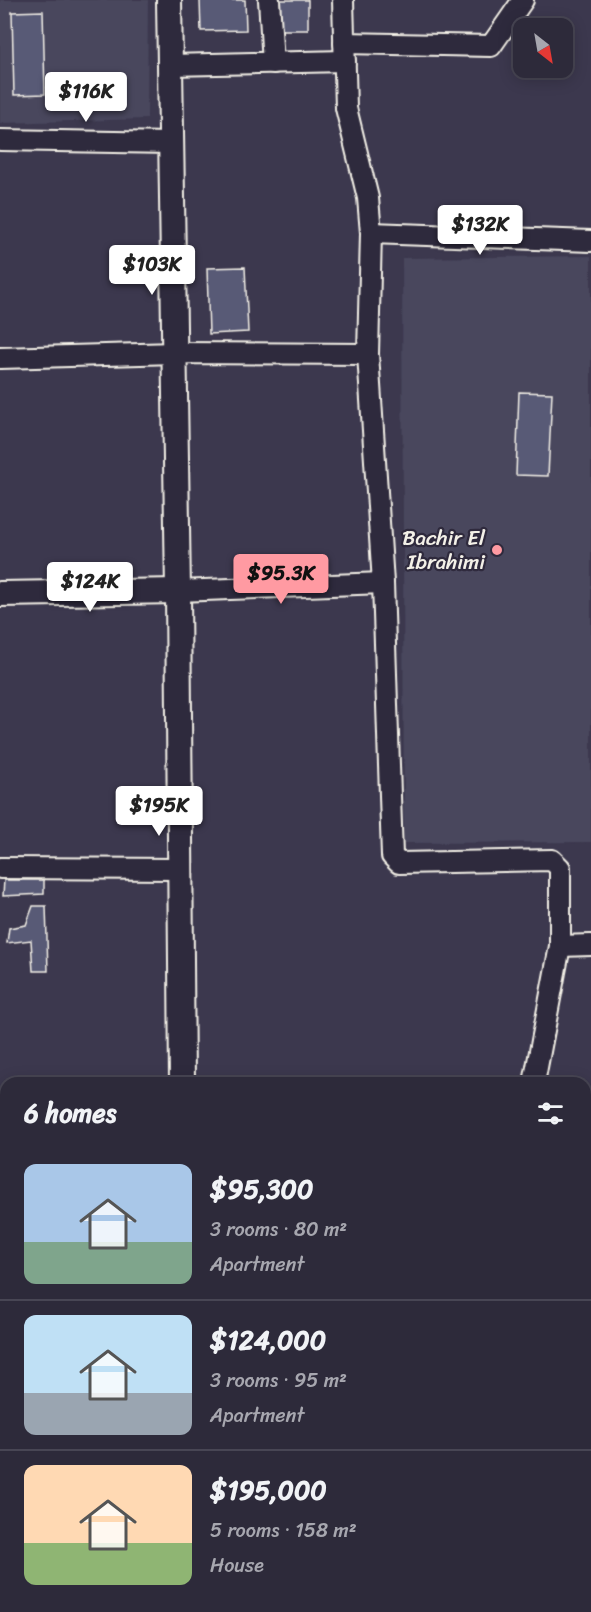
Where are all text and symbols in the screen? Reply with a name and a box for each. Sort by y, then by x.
north arrow [513,18,573,78]
map controls [513,18,573,78]
pin: $116K [44,72,128,123]
text: $116K [59,74,113,109]
pin: $132K [438,205,522,256]
text: $132K [452,207,508,242]
pin: $103K [110,245,194,296]
text: $103K [123,247,181,282]
place label: Bachir El Ibrahimi [402,519,486,581]
marker: Bachir El Ibrahimi [490,543,504,557]
pin: $95.3K [232,554,330,605]
text: $95.3K [247,556,315,591]
pin: $124K [48,562,132,613]
text: $124K [61,564,119,599]
pin: $195K [117,786,201,837]
text: $195K [130,788,188,823]
text: 6 homes [24,1090,116,1136]
icon: filters [534,1097,567,1130]
text: $95,300 [210,1166,313,1212]
icon: home [72,1188,144,1260]
text: 3 rooms · 80 m² [210,1212,347,1247]
text: Apartment [210,1247,304,1282]
text: $124,000 [210,1317,326,1363]
icon: home [72,1339,144,1411]
text: 3 rooms · 95 m² [210,1363,347,1398]
text: Apartment [210,1398,304,1433]
text: $195,000 [210,1467,327,1513]
icon: home [72,1489,144,1561]
text: 5 rooms · 158 m² [210,1513,357,1548]
text: House [210,1548,264,1583]

